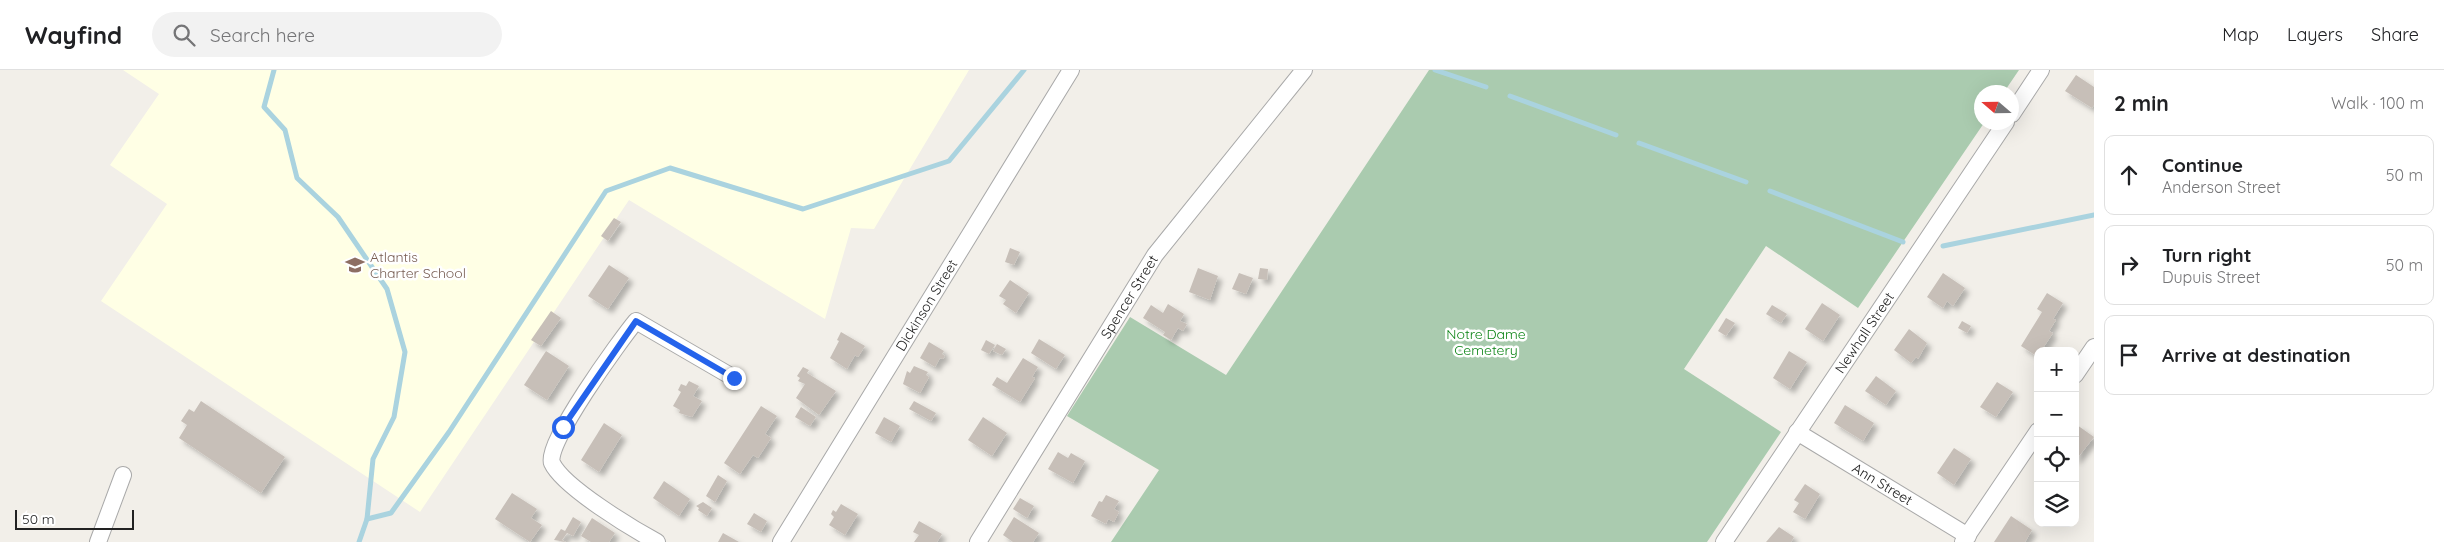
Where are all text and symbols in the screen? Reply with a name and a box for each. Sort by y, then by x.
search box [152,12,502,57]
text: Wayfind [25,20,122,50]
icon: search [170,21,198,49]
text: Search here [210,23,315,47]
text: Map [2222,23,2259,46]
text: Layers [2287,23,2343,46]
text: Share [2371,23,2419,46]
north arrow [1974,85,2019,130]
text: 2 min [2114,90,2169,116]
text: Walk · 100 m [2331,93,2424,113]
text: Continue [2162,153,2243,177]
icon: ahead [2115,161,2143,189]
text: 50 m [2386,165,2423,185]
text: Anderson Street [2162,177,2281,197]
text: Turn right [2162,243,2251,267]
place label: Atlantis Charter School [370,248,466,282]
street label: Spencer Street [1097,251,1162,342]
icon: right [2115,251,2143,279]
school or university icon: Atlantis Charter School [344,254,366,276]
text: 50 m [2386,255,2423,275]
street label: Dickinson Street [892,256,962,354]
text: Dupuis Street [2162,267,2260,287]
street label: Newhall Street [1831,289,1898,377]
park label: Notre Dame Cemetery [1446,325,1526,359]
icon: arrive [2115,341,2143,369]
text: Arrive at destination [2162,343,2351,367]
map controls [2034,347,2079,527]
button: + [2034,347,2079,392]
route end [723,367,746,390]
button: − [2034,392,2079,437]
route start [552,416,575,439]
button: locate [2034,437,2079,482]
street label: Ann Street [1849,459,1916,509]
button: layers [2034,482,2079,527]
scale bar [15,507,134,530]
text: 50 m [22,510,55,528]

